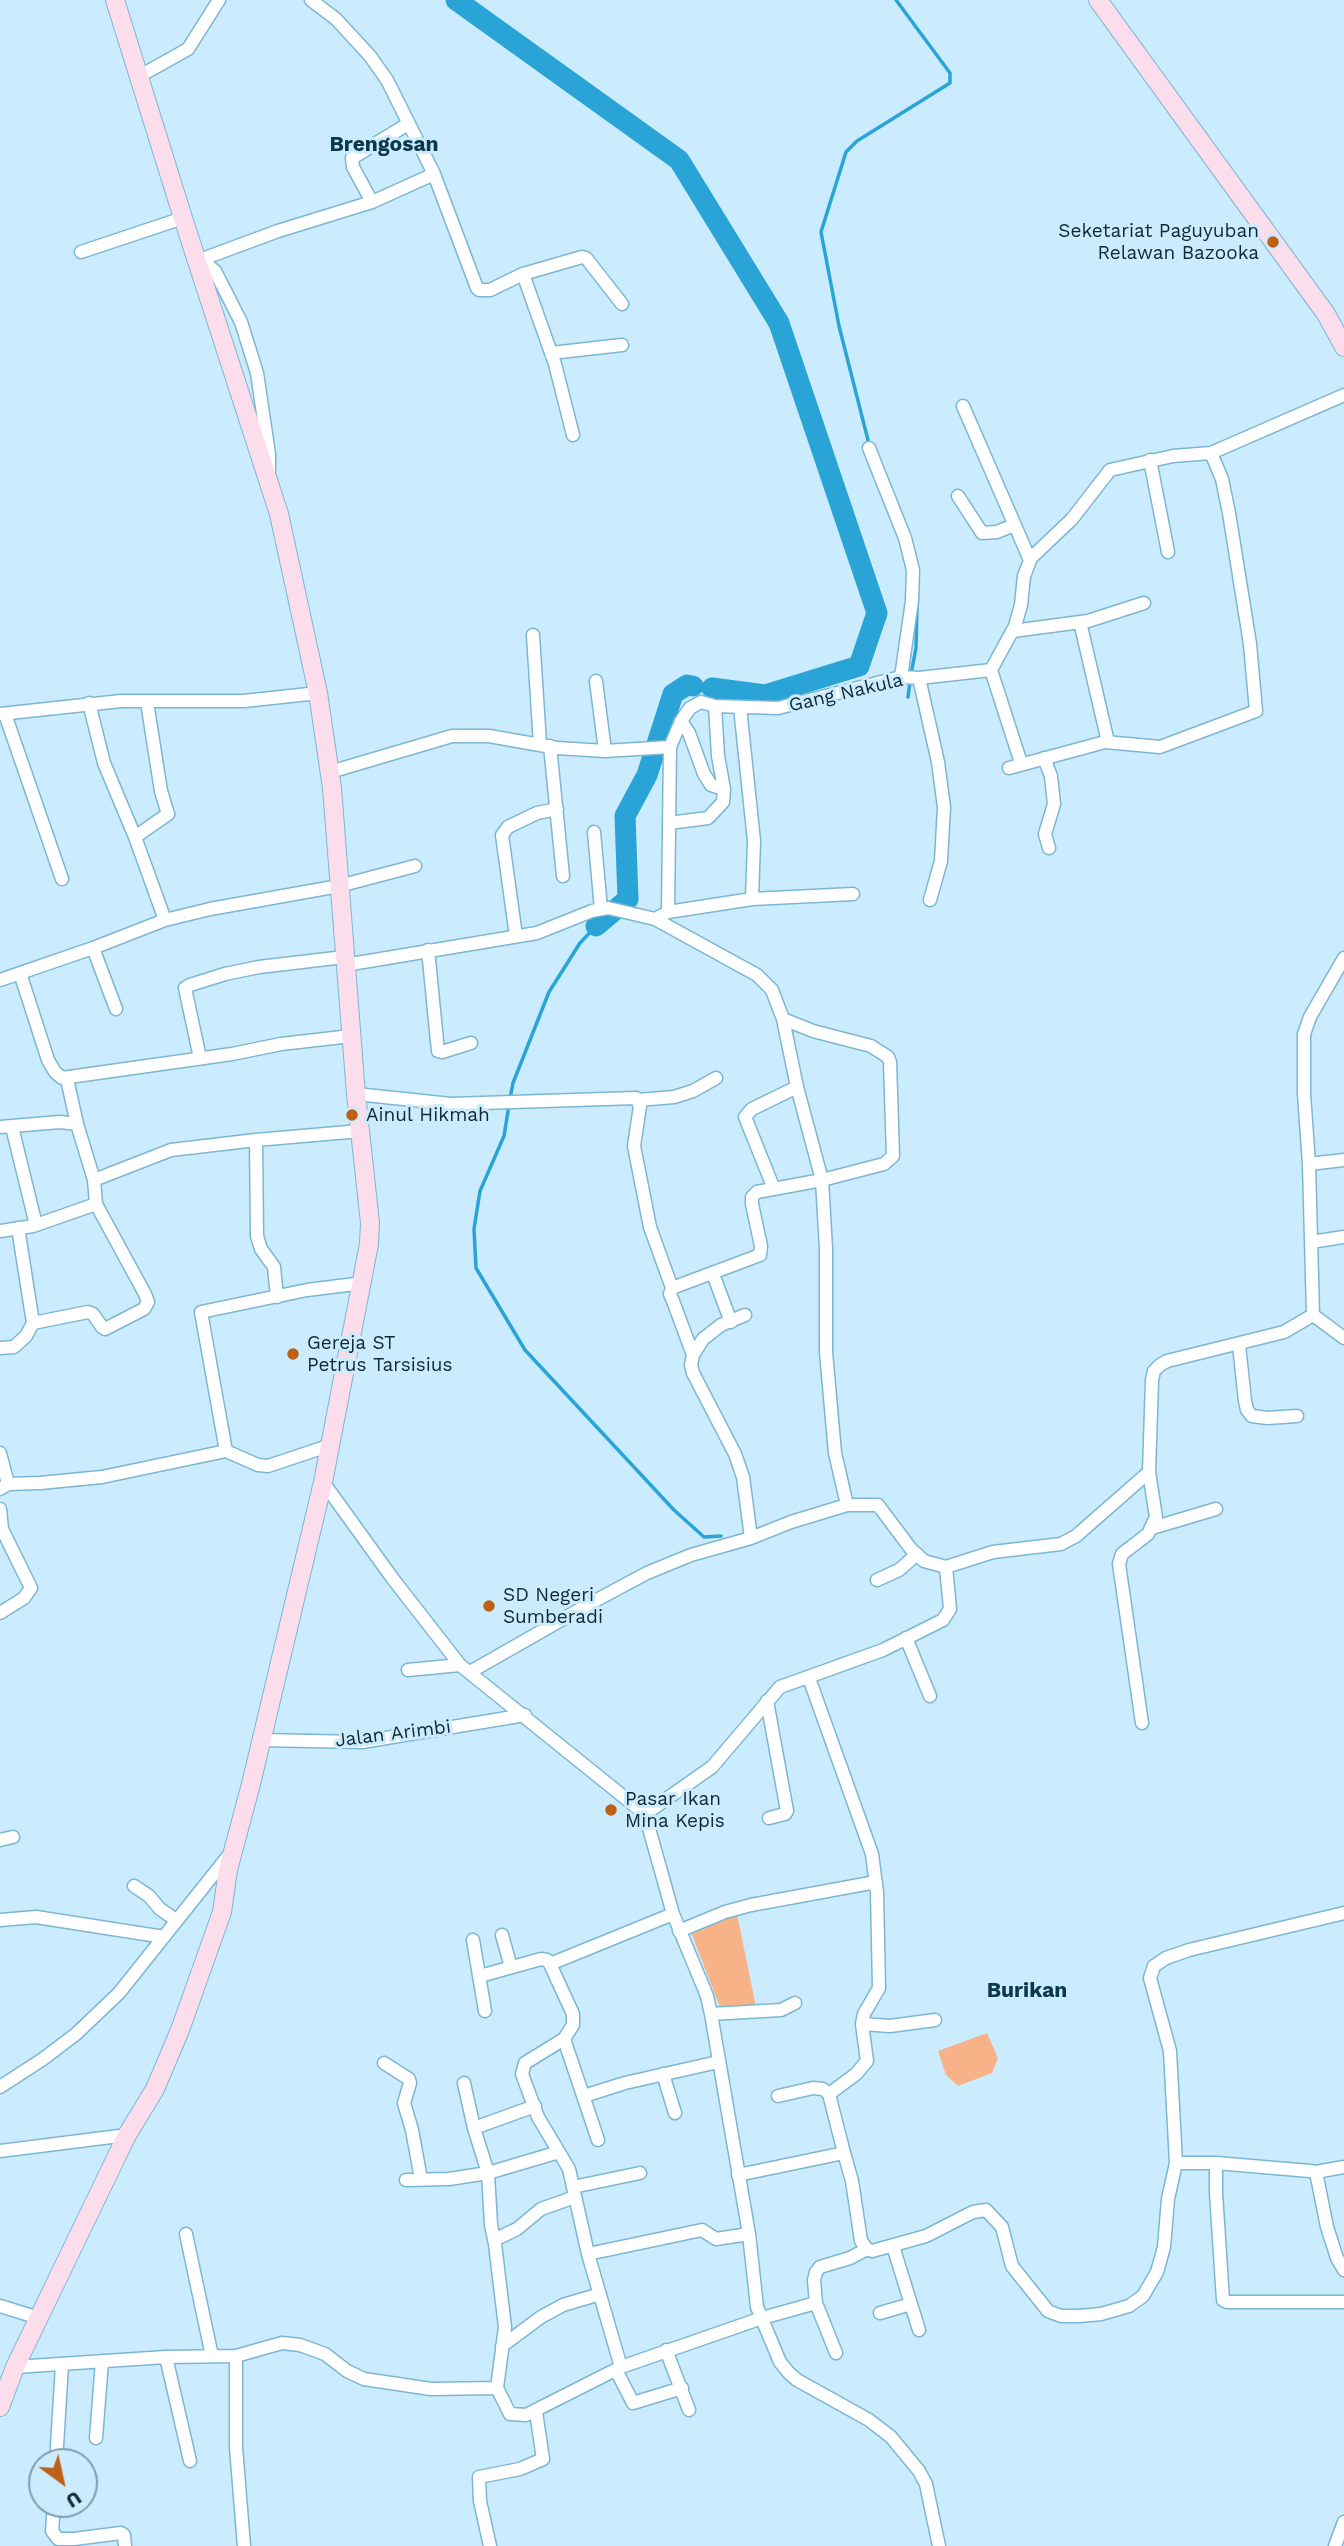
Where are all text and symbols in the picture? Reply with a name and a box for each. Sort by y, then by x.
district label: Brengosan [329,132,439,158]
place label: Seketariat Paguyuban Relawan Bazooka [1058,220,1259,264]
marker: Seketariat Paguyuban Relawan Bazooka [1265,234,1281,250]
street label: Gang Nakula [787,669,905,717]
place label: Ainul Hikmah [366,1104,490,1126]
marker: Ainul Hikmah [344,1107,360,1123]
place label: Gereja ST Petrus Tarsisius [307,1332,453,1376]
marker: Gereja ST Petrus Tarsisius [285,1346,301,1362]
place label: SD Negeri Sumberadi [503,1584,603,1628]
marker: SD Negeri Sumberadi [481,1598,497,1614]
street label: Jalan Arimbi [334,1716,452,1752]
place label: Pasar Ikan Mina Kepis [625,1788,725,1832]
marker: Pasar Ikan Mina Kepis [603,1802,619,1818]
district label: Burikan [987,1978,1067,2004]
north arrow [28,2448,98,2518]
text: U [62,2486,86,2513]

